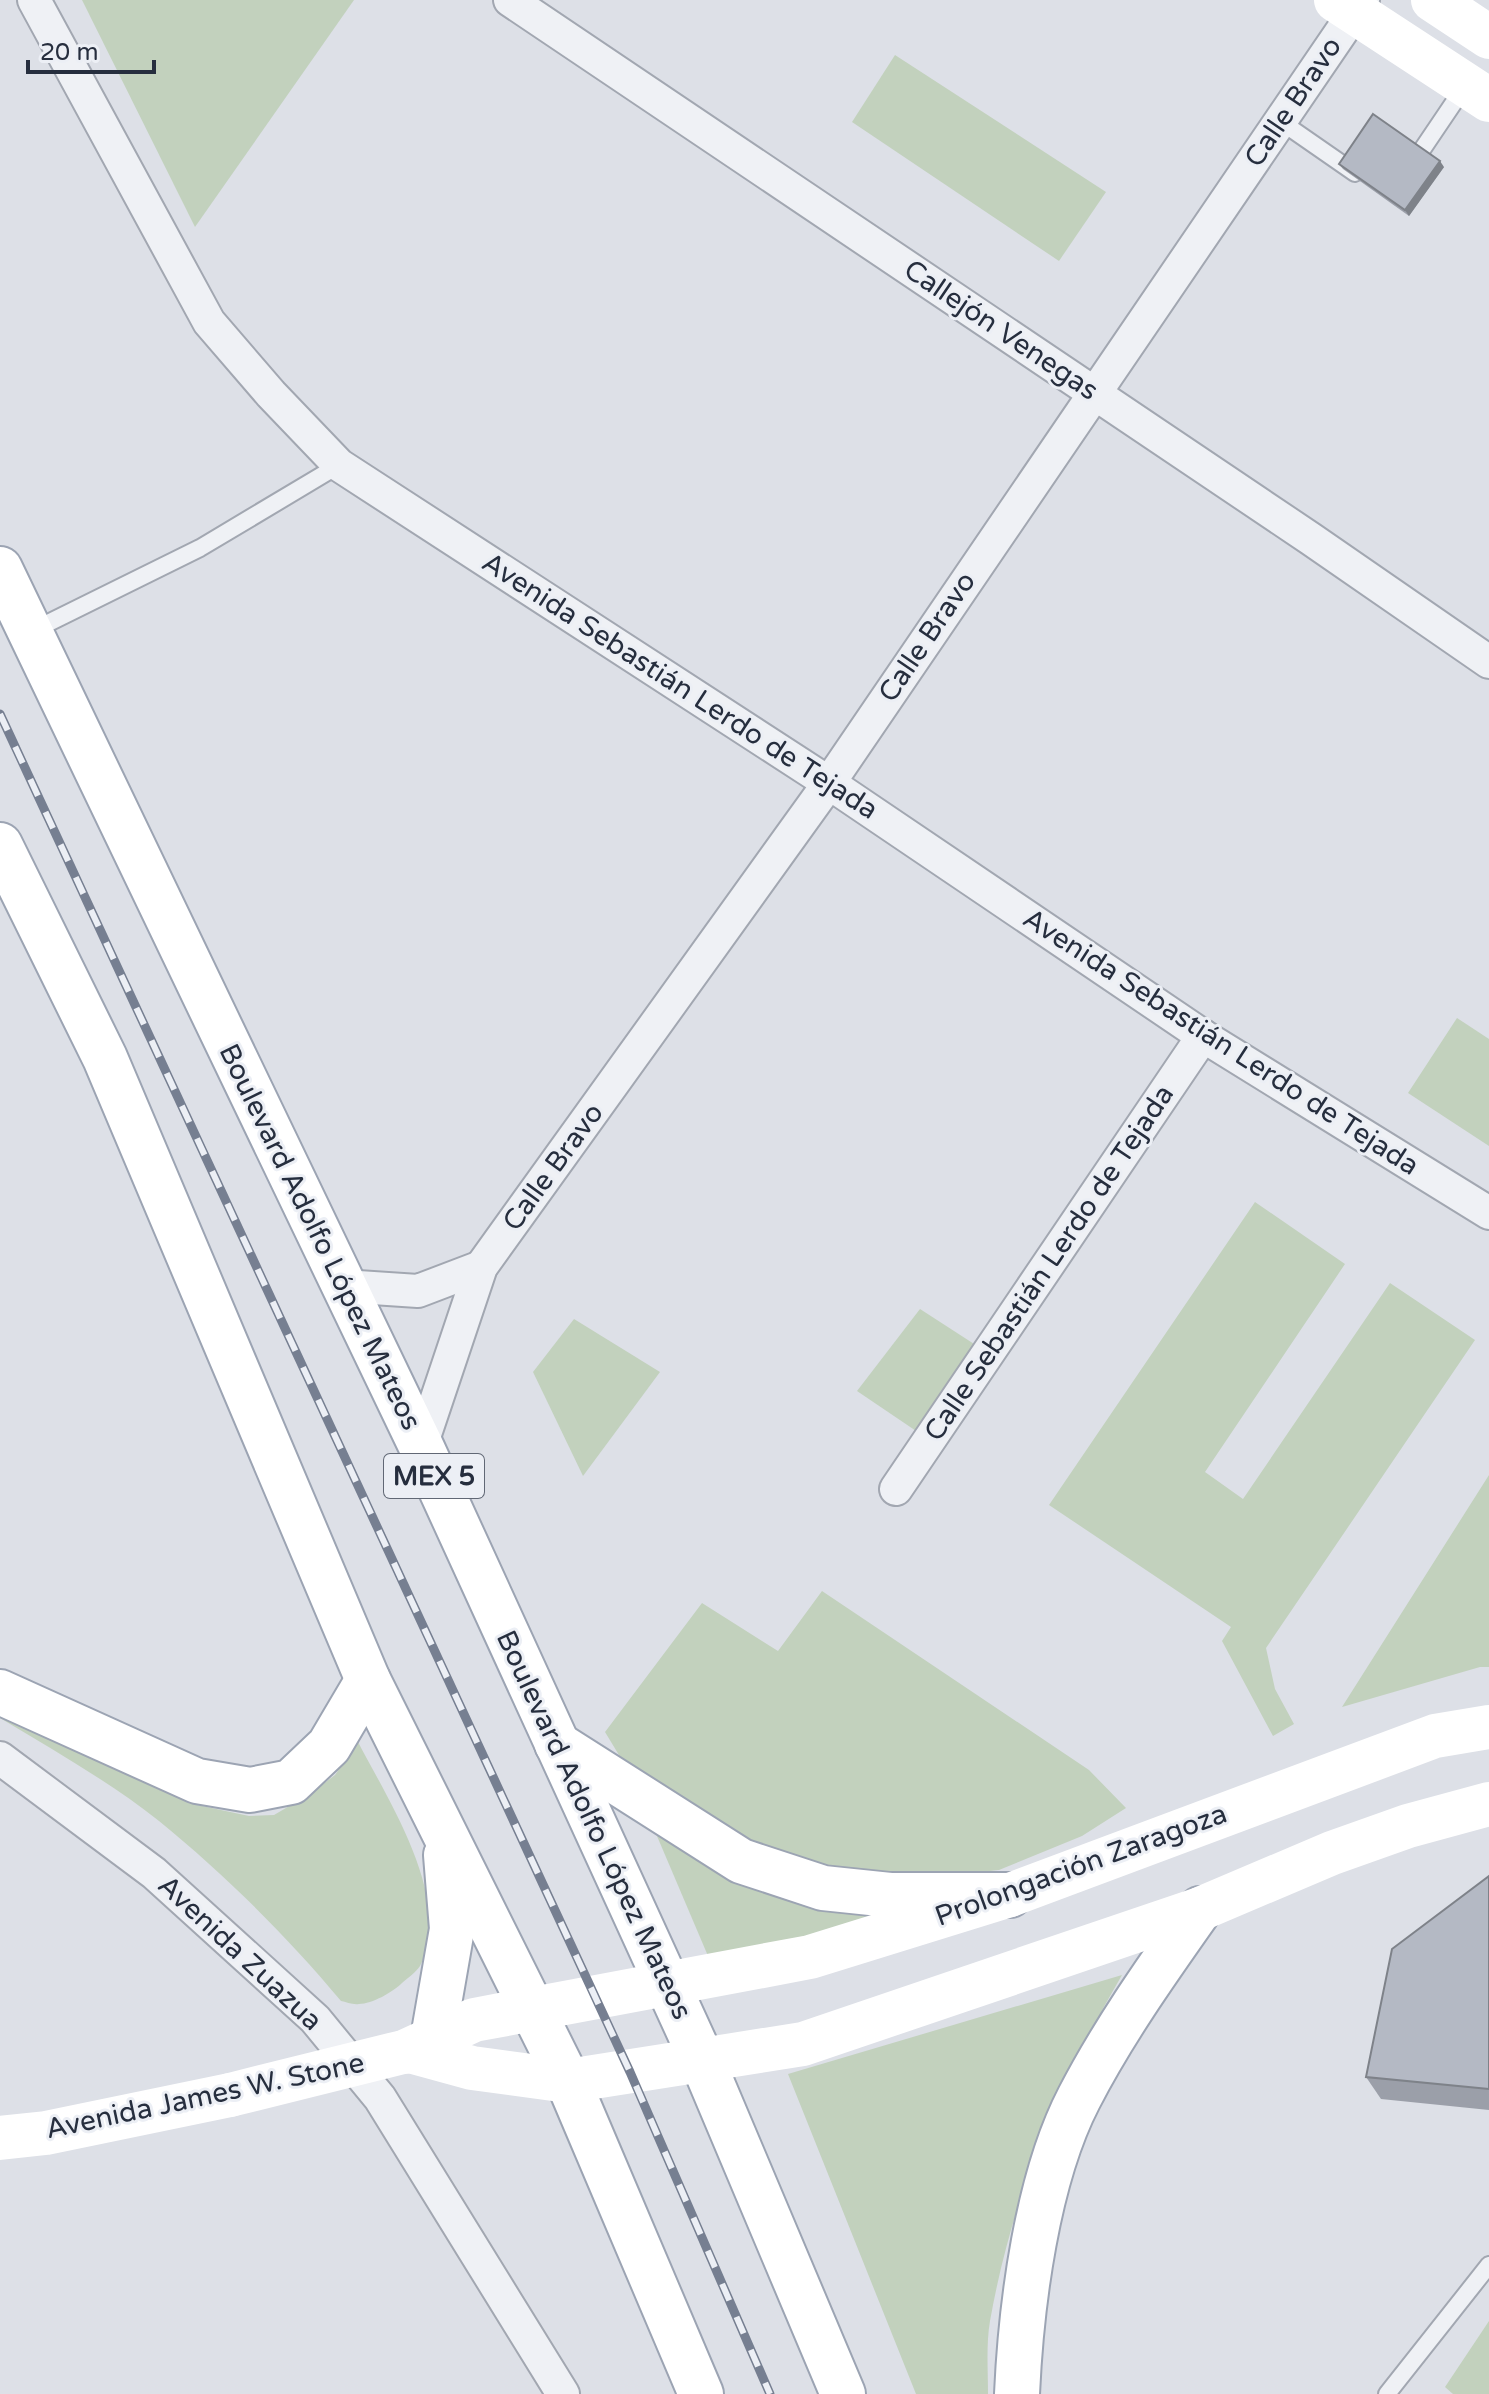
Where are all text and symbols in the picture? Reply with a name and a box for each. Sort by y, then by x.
scale bar [28,24,154,74]
street label: Calle Bravo [1237,31,1349,173]
text: 20 m [40,38,98,67]
street label: Callejón Venegas [897,252,1105,408]
street label: Avenida Sebastián Lerdo de Tejada [476,545,884,827]
street label: Calle Bravo [871,566,983,708]
street label: Avenida Sebastián Lerdo de Tejada [1017,901,1425,1183]
street label: Boulevard Adolfo López Mateos [212,1038,428,1436]
street label: Calle Sebastián Lerdo de Tejada [917,1078,1181,1448]
street label: Calle Bravo [495,1097,611,1237]
road number: MEX 5 [384,1454,484,1498]
street label: Boulevard Adolfo López Mateos [489,1625,699,2025]
street label: Prolongación Zaragoza [930,1796,1232,1934]
street label: Avenida Zuazua [151,1868,329,2038]
street label: Avenida James W. Stone [43,2046,367,2146]

